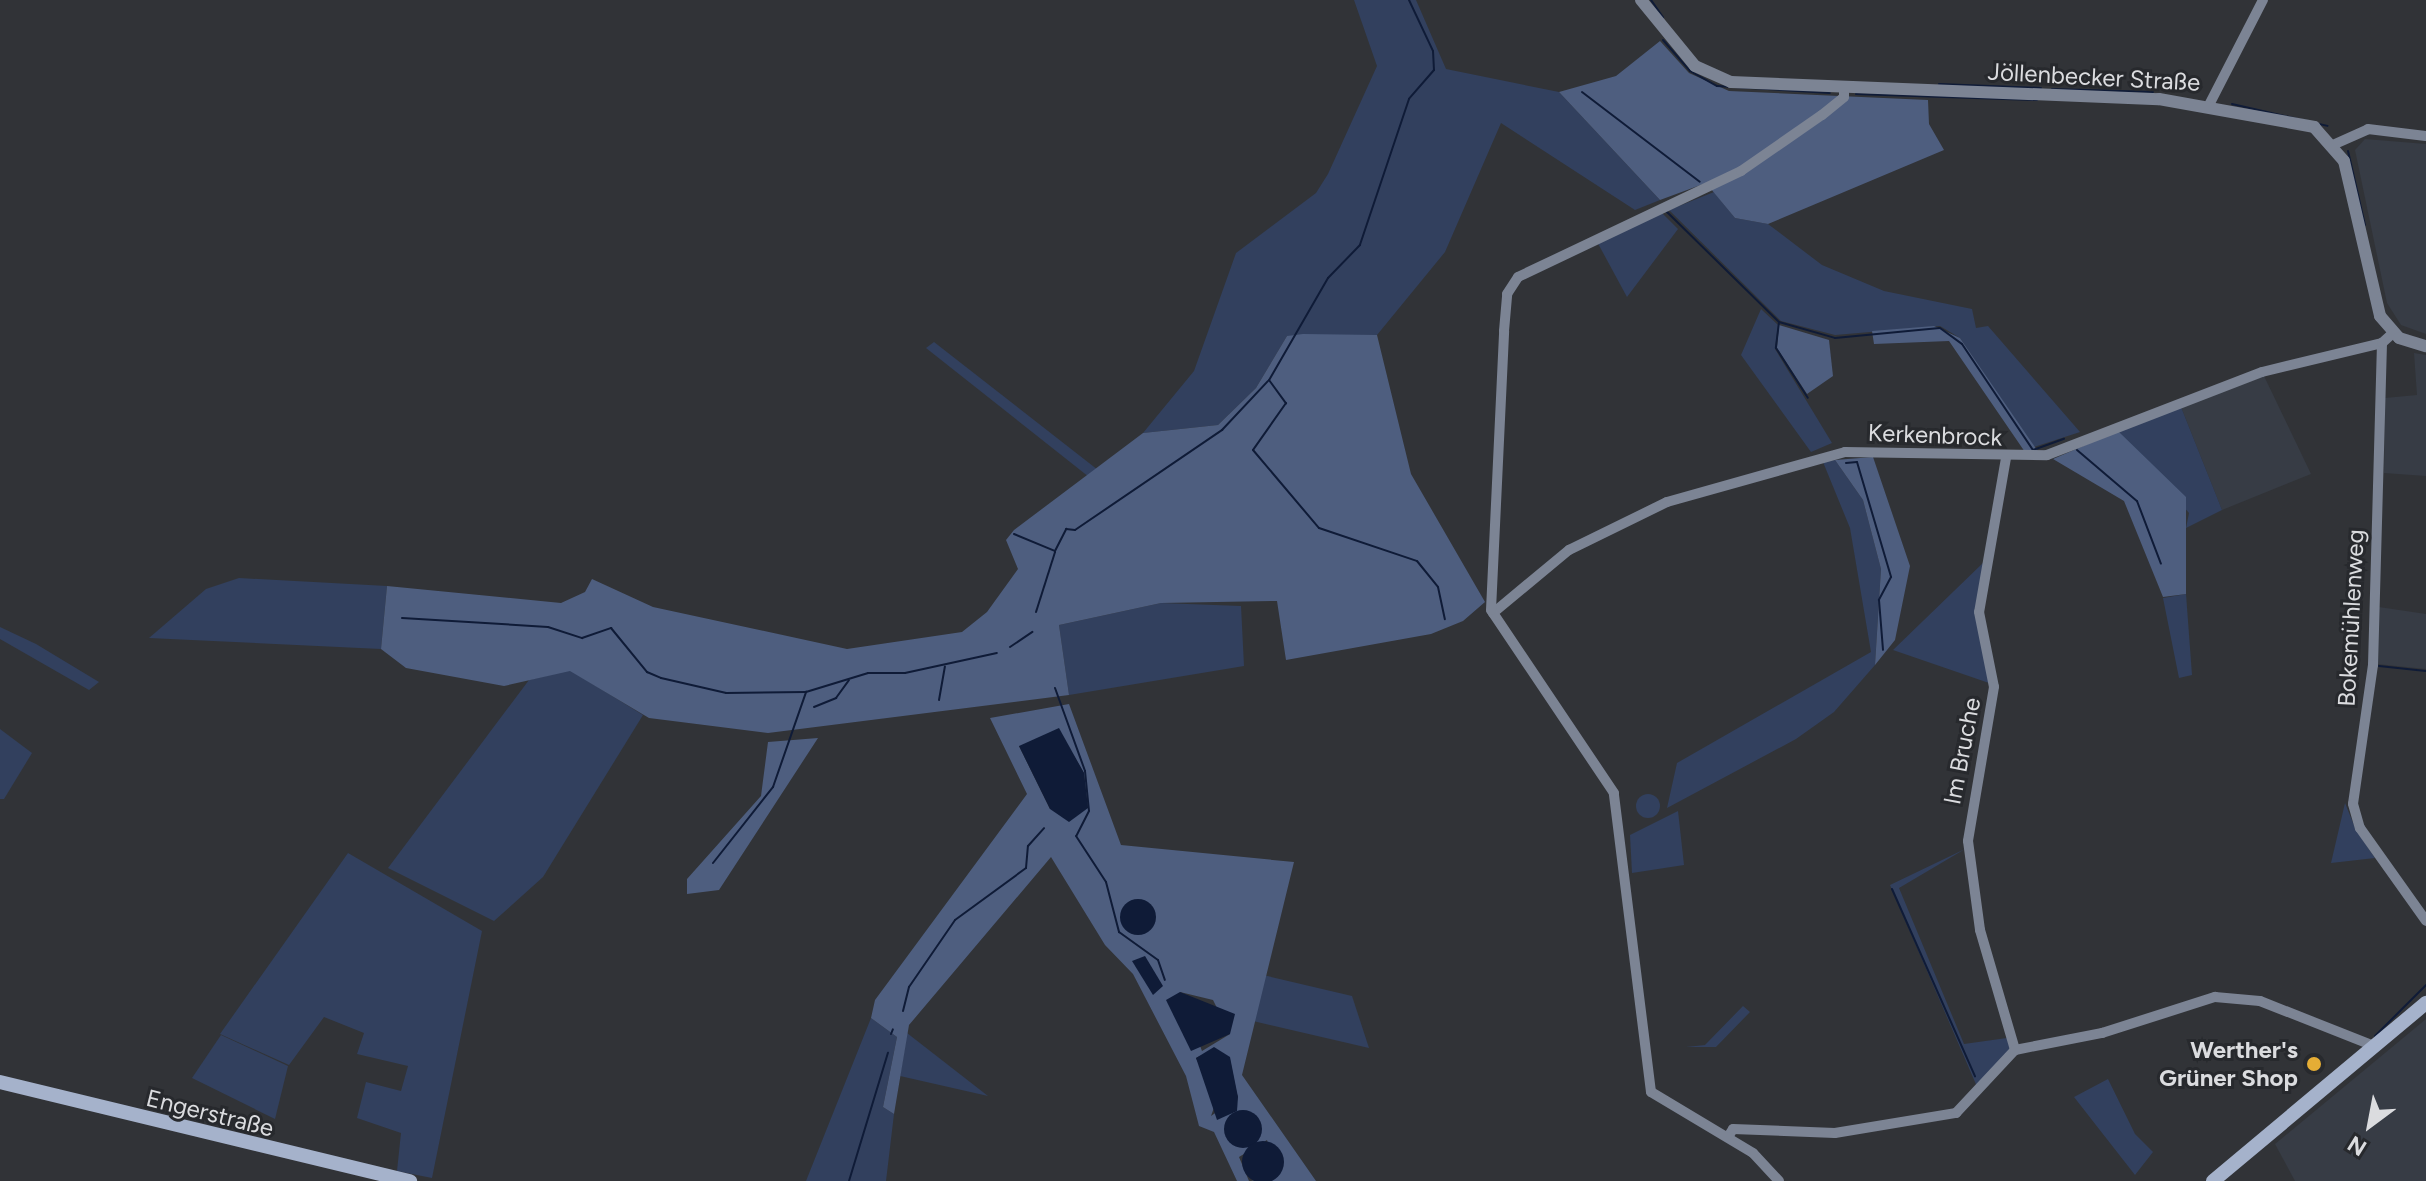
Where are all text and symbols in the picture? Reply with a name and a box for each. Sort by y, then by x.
street label: Jöllenbecker Straße [1987,57,2201,97]
street label: Kerkenbrock [1867,418,2003,452]
street label: Bokemühlenweg [2332,529,2370,707]
street label: Im Bruche [1938,695,1986,807]
place label: Werther's Grüner Shop [2159,1036,2298,1092]
marker: Werther's Grüner Shop [2305,1055,2323,1073]
street label: Engerstraße [143,1083,277,1143]
north arrow [2330,1085,2410,1165]
text: N [2343,1130,2371,1162]

